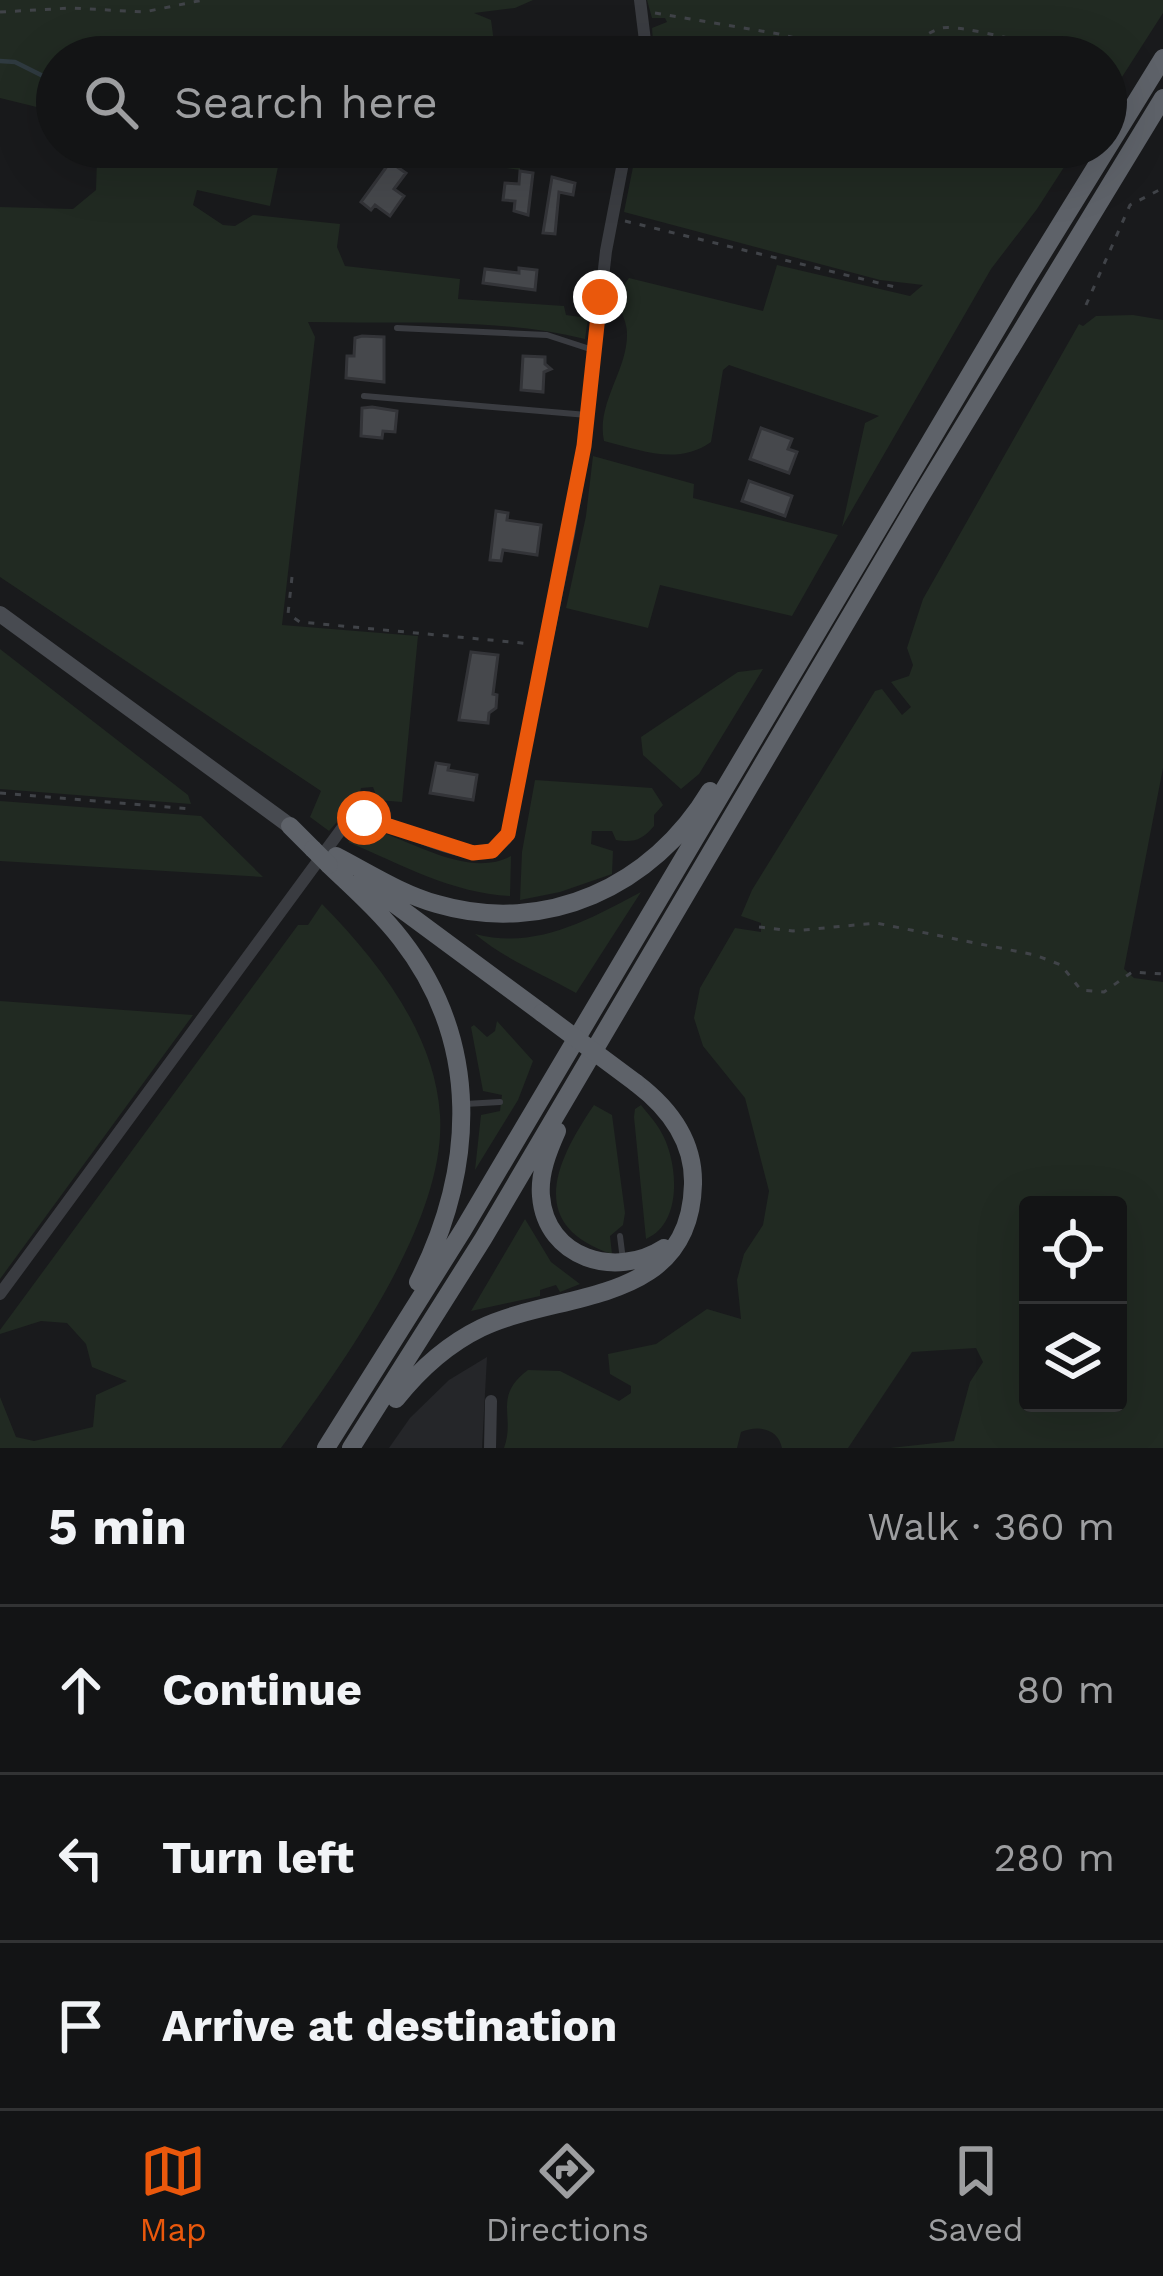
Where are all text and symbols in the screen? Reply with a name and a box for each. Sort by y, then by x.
search box [36,36,1127,168]
icon: search [78,69,144,135]
text: Search here [174,76,438,129]
route end [573,270,627,324]
route start [337,791,391,845]
map controls [1019,1196,1127,1412]
button: locate [1019,1196,1127,1304]
button: layers [1019,1304,1127,1412]
text: 5 min [48,1497,187,1556]
text: Walk · 360 m [867,1504,1115,1549]
icon: ahead [48,1657,114,1723]
text: Continue [162,1663,362,1716]
text: 80 m [1016,1667,1115,1712]
icon: left [48,1825,114,1891]
text: Turn left [162,1831,354,1884]
text: 280 m [994,1835,1115,1880]
icon: arrive [48,1993,114,2059]
text: Arrive at destination [162,1999,617,2052]
tab: Map [139,2138,207,2249]
tab: Directions [486,2138,649,2249]
tab: Saved [928,2138,1024,2249]

